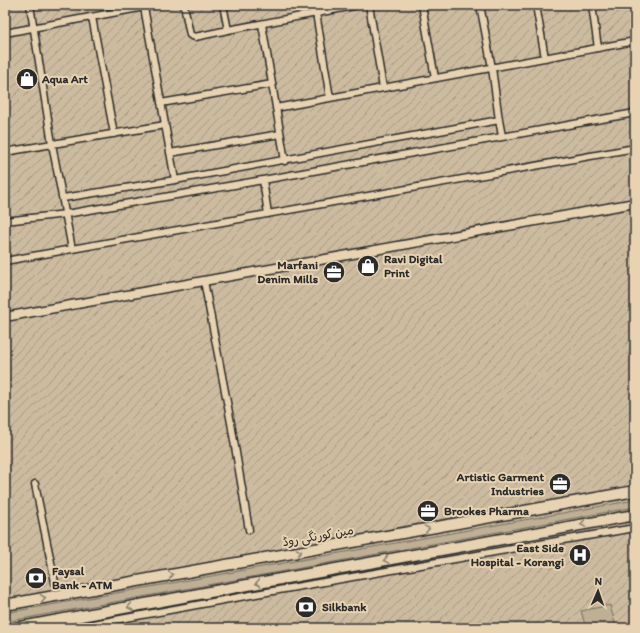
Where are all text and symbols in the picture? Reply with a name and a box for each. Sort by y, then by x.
shop icon: Aqua Art [14,66,40,92]
place label: Aqua Art [41,72,88,87]
place label: Ravi Digital Print [384,252,443,280]
shop icon: Ravi Digital Print [355,253,381,279]
place label: Marfani Denim Mills [257,258,319,286]
office icon: Marfani Denim Mills [321,259,347,285]
place label: Artistic Garment Industries [456,470,545,498]
office icon: Artistic Garment Industries [547,471,573,497]
office icon: Brookes Pharma [415,498,441,524]
place label: Brookes Pharma [444,504,529,518]
one-way arrow [580,519,586,527]
street label: مین کورنگی روڈ [281,523,355,550]
one-way arrow [424,525,430,534]
place label: East Side Hospital - Korangi [471,541,564,570]
hospital icon: East Side Hospital - Korangi [567,542,593,568]
one-way arrow [296,548,302,557]
one-way arrow [383,555,389,563]
place label: Faysal Bank - ATM [52,564,113,592]
bank icon: Faysal Bank - ATM [23,565,49,591]
north arrow [578,571,618,611]
one-way arrow [168,572,174,580]
text: N [594,575,602,588]
one-way arrow [255,578,261,587]
bank icon: Silkbank [293,594,319,620]
one-way arrow [40,595,46,603]
place label: Silkbank [322,600,367,614]
one-way arrow [127,602,133,610]

